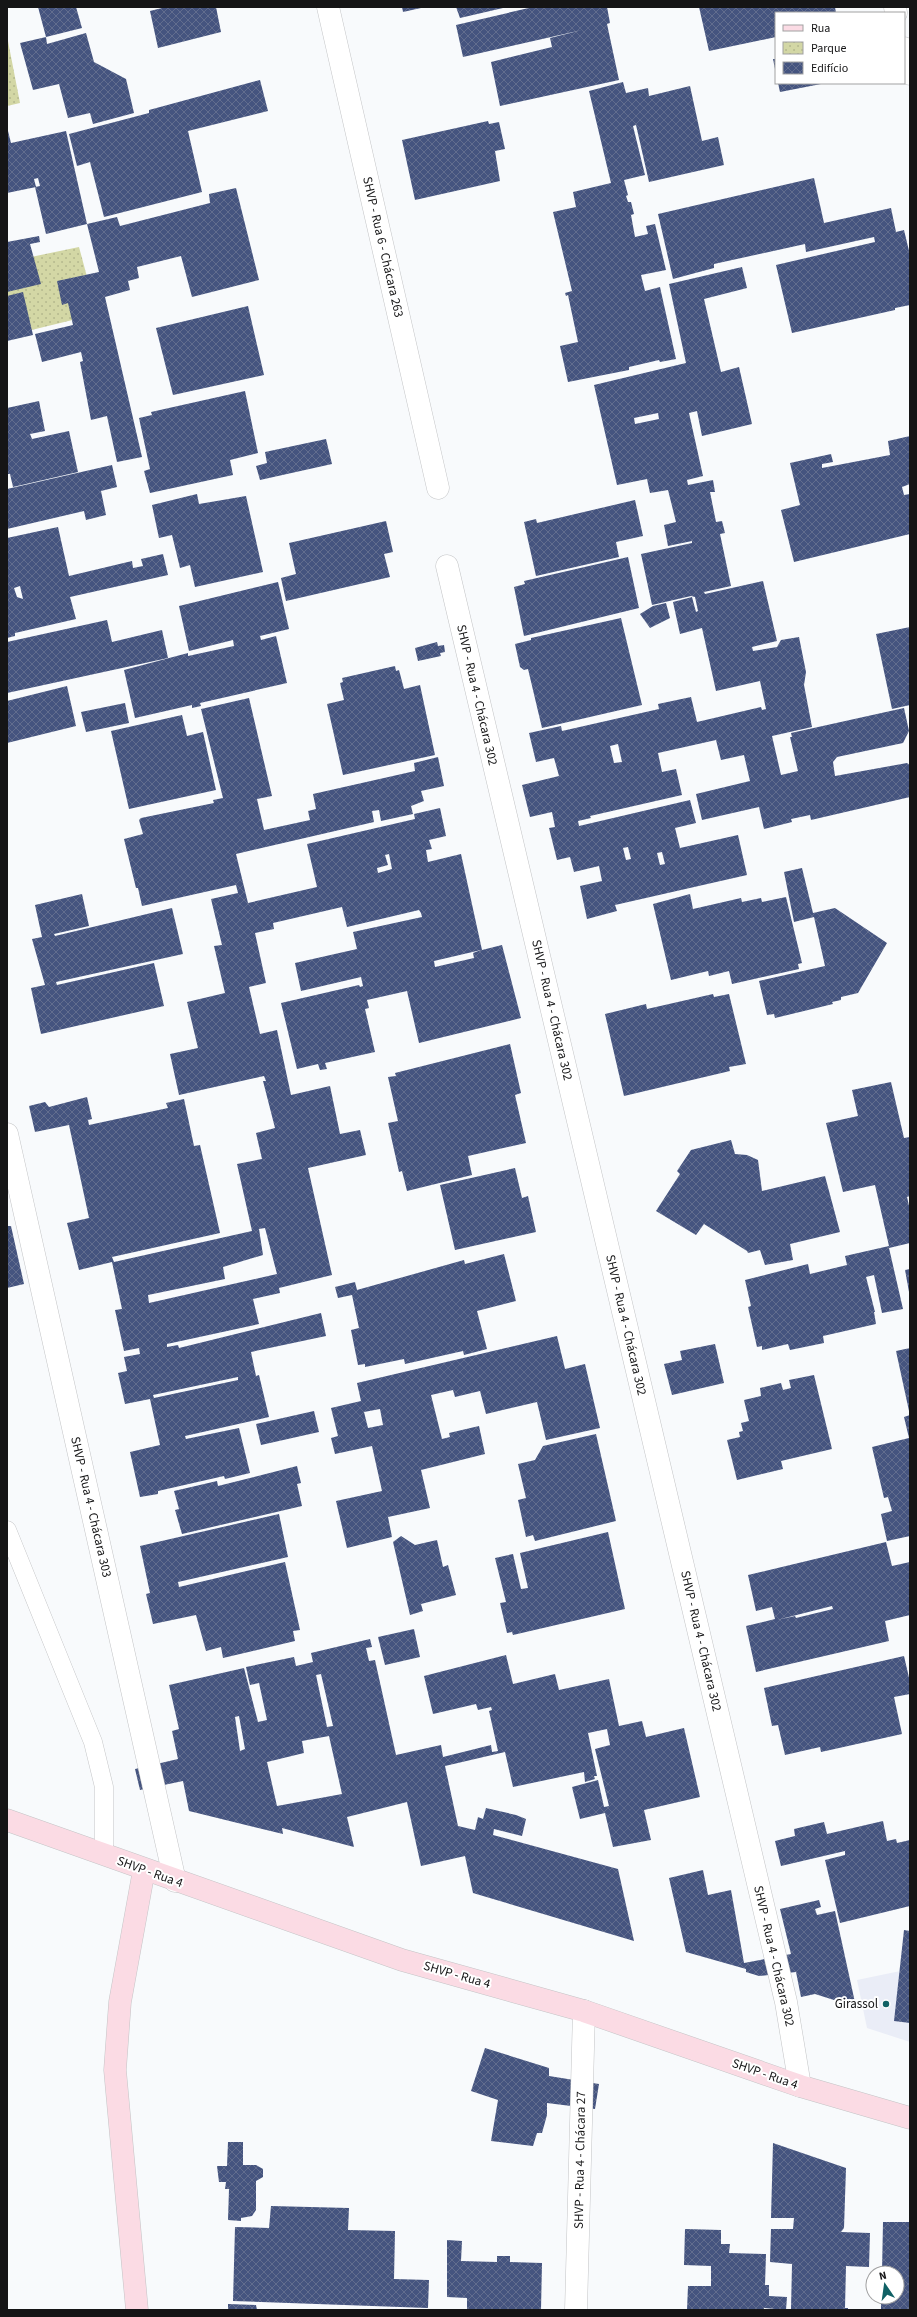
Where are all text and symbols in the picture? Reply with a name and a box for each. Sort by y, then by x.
legend [775,12,905,84]
text: Rua [811,20,830,37]
text: Parque [811,40,847,57]
text: Edifício [811,60,848,77]
street label: SHVP - Rua 6 - Chácara 263 [358,175,408,319]
street label: SHVP - Rua 4 - Chácara 302 [452,623,502,767]
street label: SHVP - Rua 4 - Chácara 302 [527,938,577,1082]
street label: SHVP - Rua 4 - Chácara 302 [601,1253,651,1397]
street label: SHVP - Rua 4 - Chácara 303 [66,1435,116,1579]
street label: SHVP - Rua 4 - Chácara 302 [676,1569,726,1713]
street label: SHVP - Rua 4 [115,1852,186,1892]
street label: SHVP - Rua 4 - Chácara 302 [749,1884,799,2028]
street label: SHVP - Rua 4 [421,1957,493,1993]
place label: Girassol [835,1995,878,2013]
marker: Girassol [881,1999,891,2009]
street label: SHVP - Rua 4 [730,2054,801,2094]
street label: SHVP - Rua 4 - Chácara 27 [570,2091,590,2229]
north arrow [865,2265,905,2305]
text: N [878,2268,888,2284]

